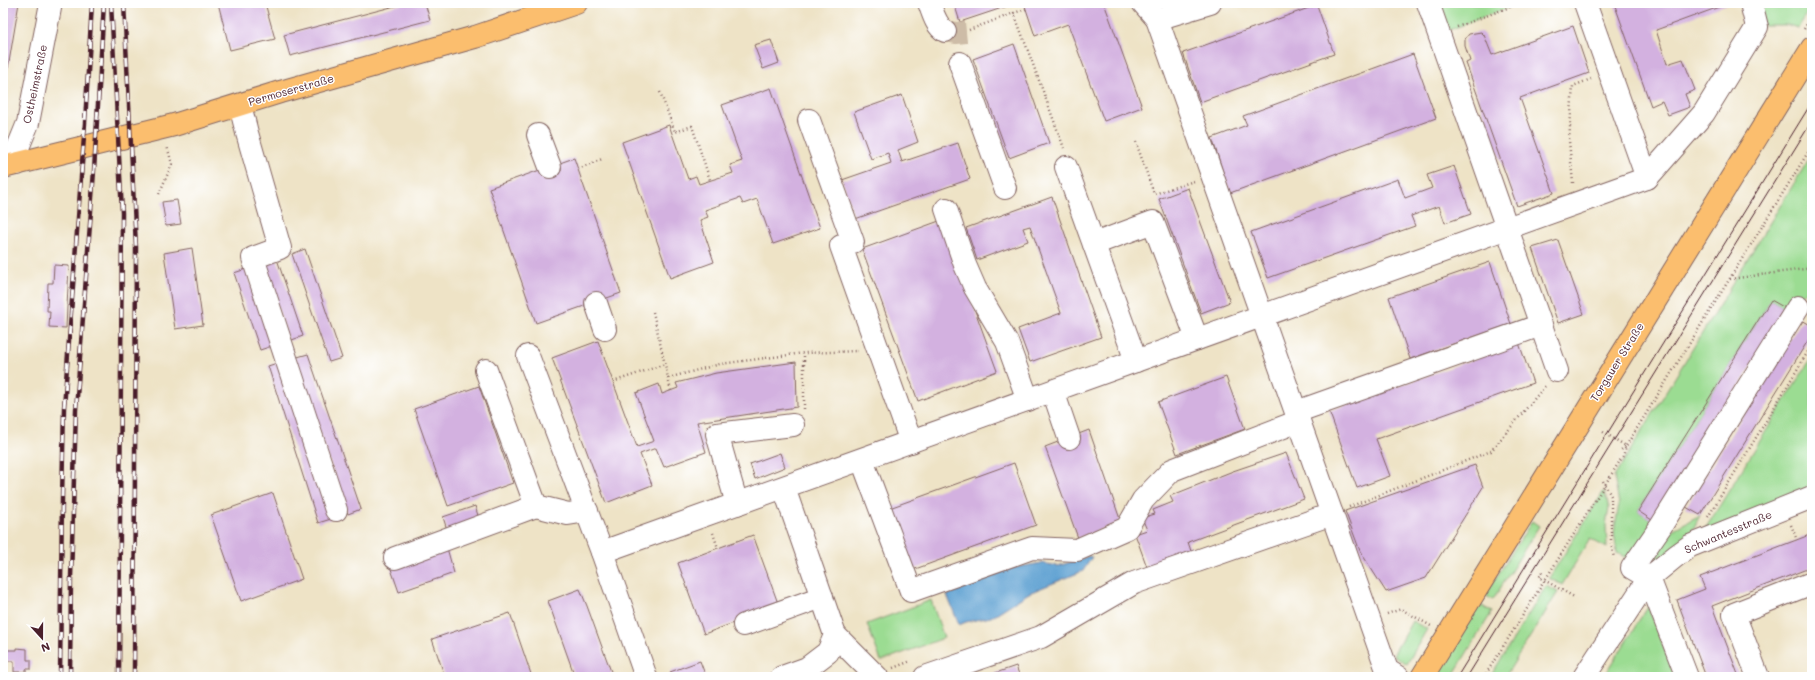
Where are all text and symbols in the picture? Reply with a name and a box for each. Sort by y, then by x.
street label: Ostheimstraße [19,43,50,125]
street label: Permoserstraße [246,70,336,109]
street label: Torgauer Straße [1586,319,1647,404]
street label: Schwantesstraße [1682,506,1774,557]
north arrow [22,618,62,658]
text: N [39,639,52,656]

